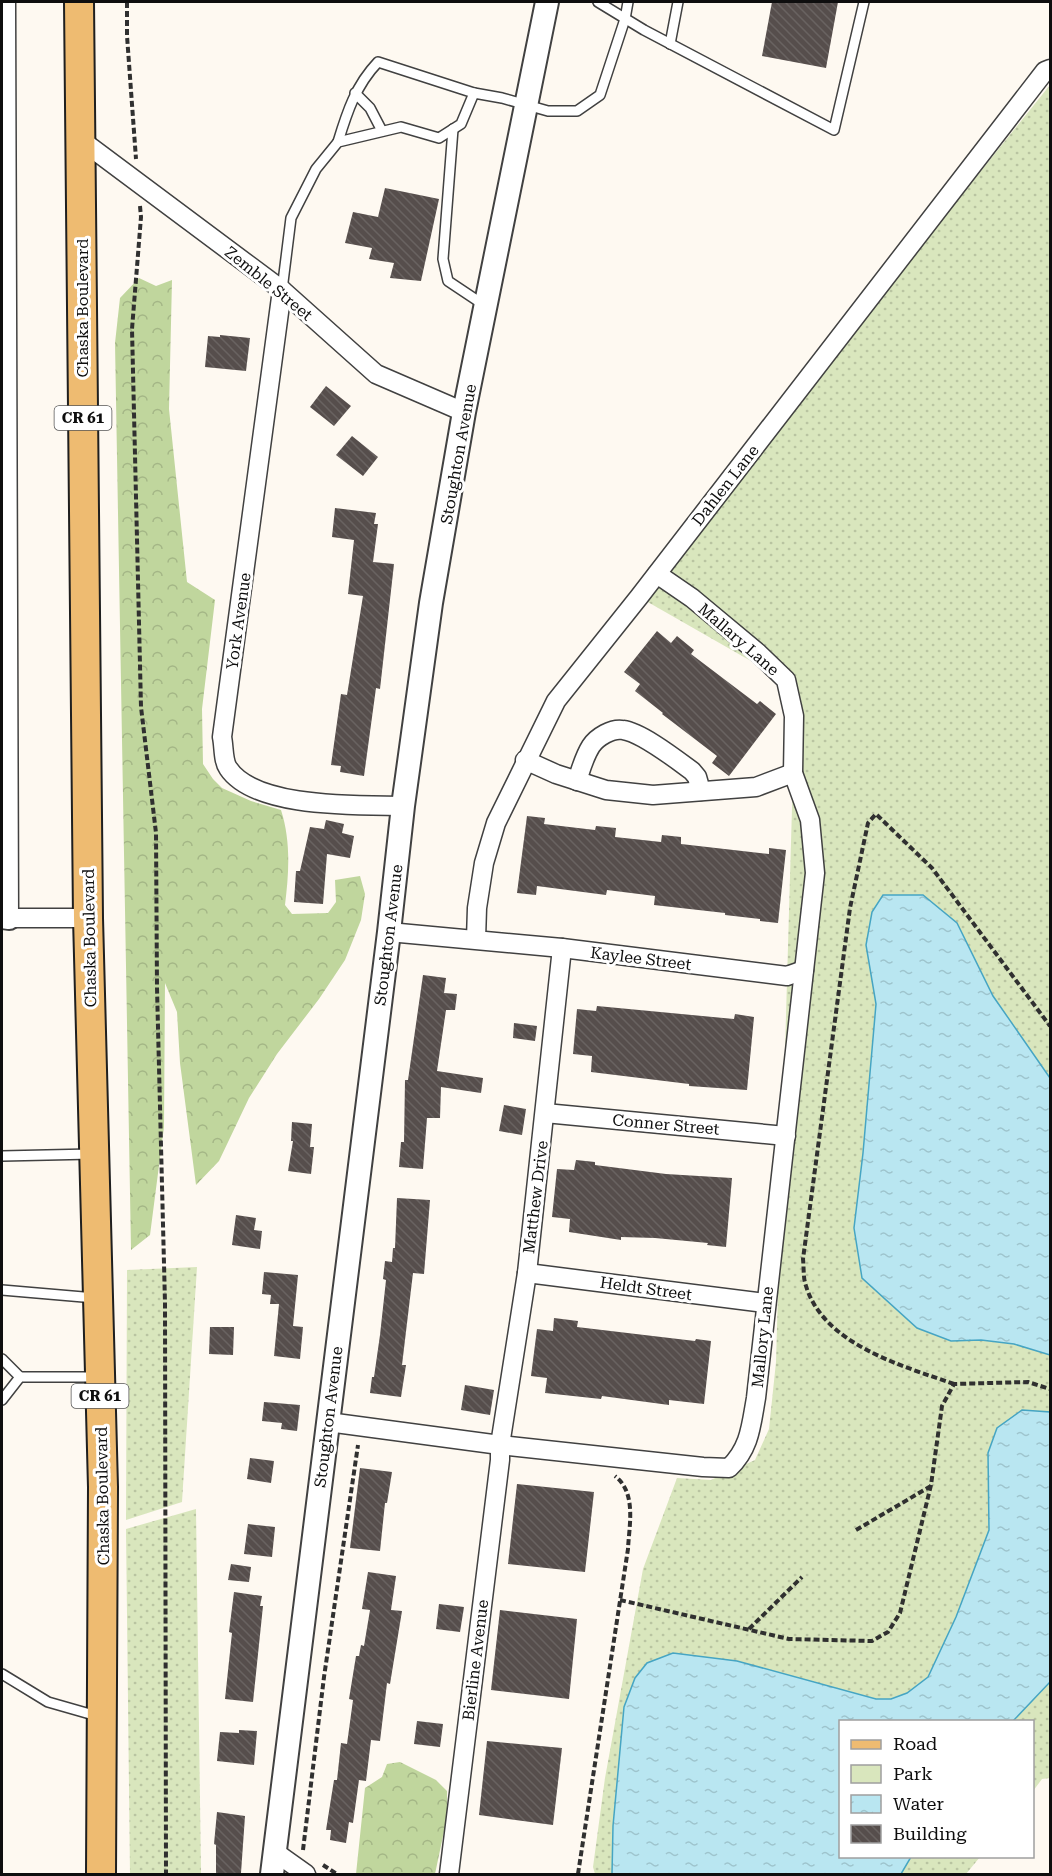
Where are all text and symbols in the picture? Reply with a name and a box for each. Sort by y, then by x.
street label: Chaska Boulevard [73,239,92,377]
street label: Zemble Street [221,242,316,325]
street label: Stoughton Avenue [437,382,480,526]
road number: CR 61 [54,406,112,430]
street label: Dahlen Lane [688,441,763,529]
street label: York Avenue [222,571,255,671]
street label: Mallary Lane [694,599,783,680]
street label: Stoughton Avenue [370,863,407,1007]
street label: Chaska Boulevard [79,868,100,1008]
street label: Kaylee Street [589,943,693,974]
street label: Conner Street [612,1110,720,1139]
street label: Matthew Drive [519,1139,552,1255]
street label: Heldt Street [599,1273,693,1304]
street label: Mallory Lane [748,1285,777,1389]
street label: Stoughton Avenue [310,1345,347,1489]
road number: CR 61 [72,1384,128,1408]
street label: Chaska Boulevard [92,1426,113,1566]
street label: Bierline Avenue [459,1598,492,1722]
legend [839,1720,1034,1858]
text: Road [893,1733,938,1754]
text: Park [893,1763,933,1784]
text: Water [893,1793,944,1814]
text: Building [893,1823,967,1844]

